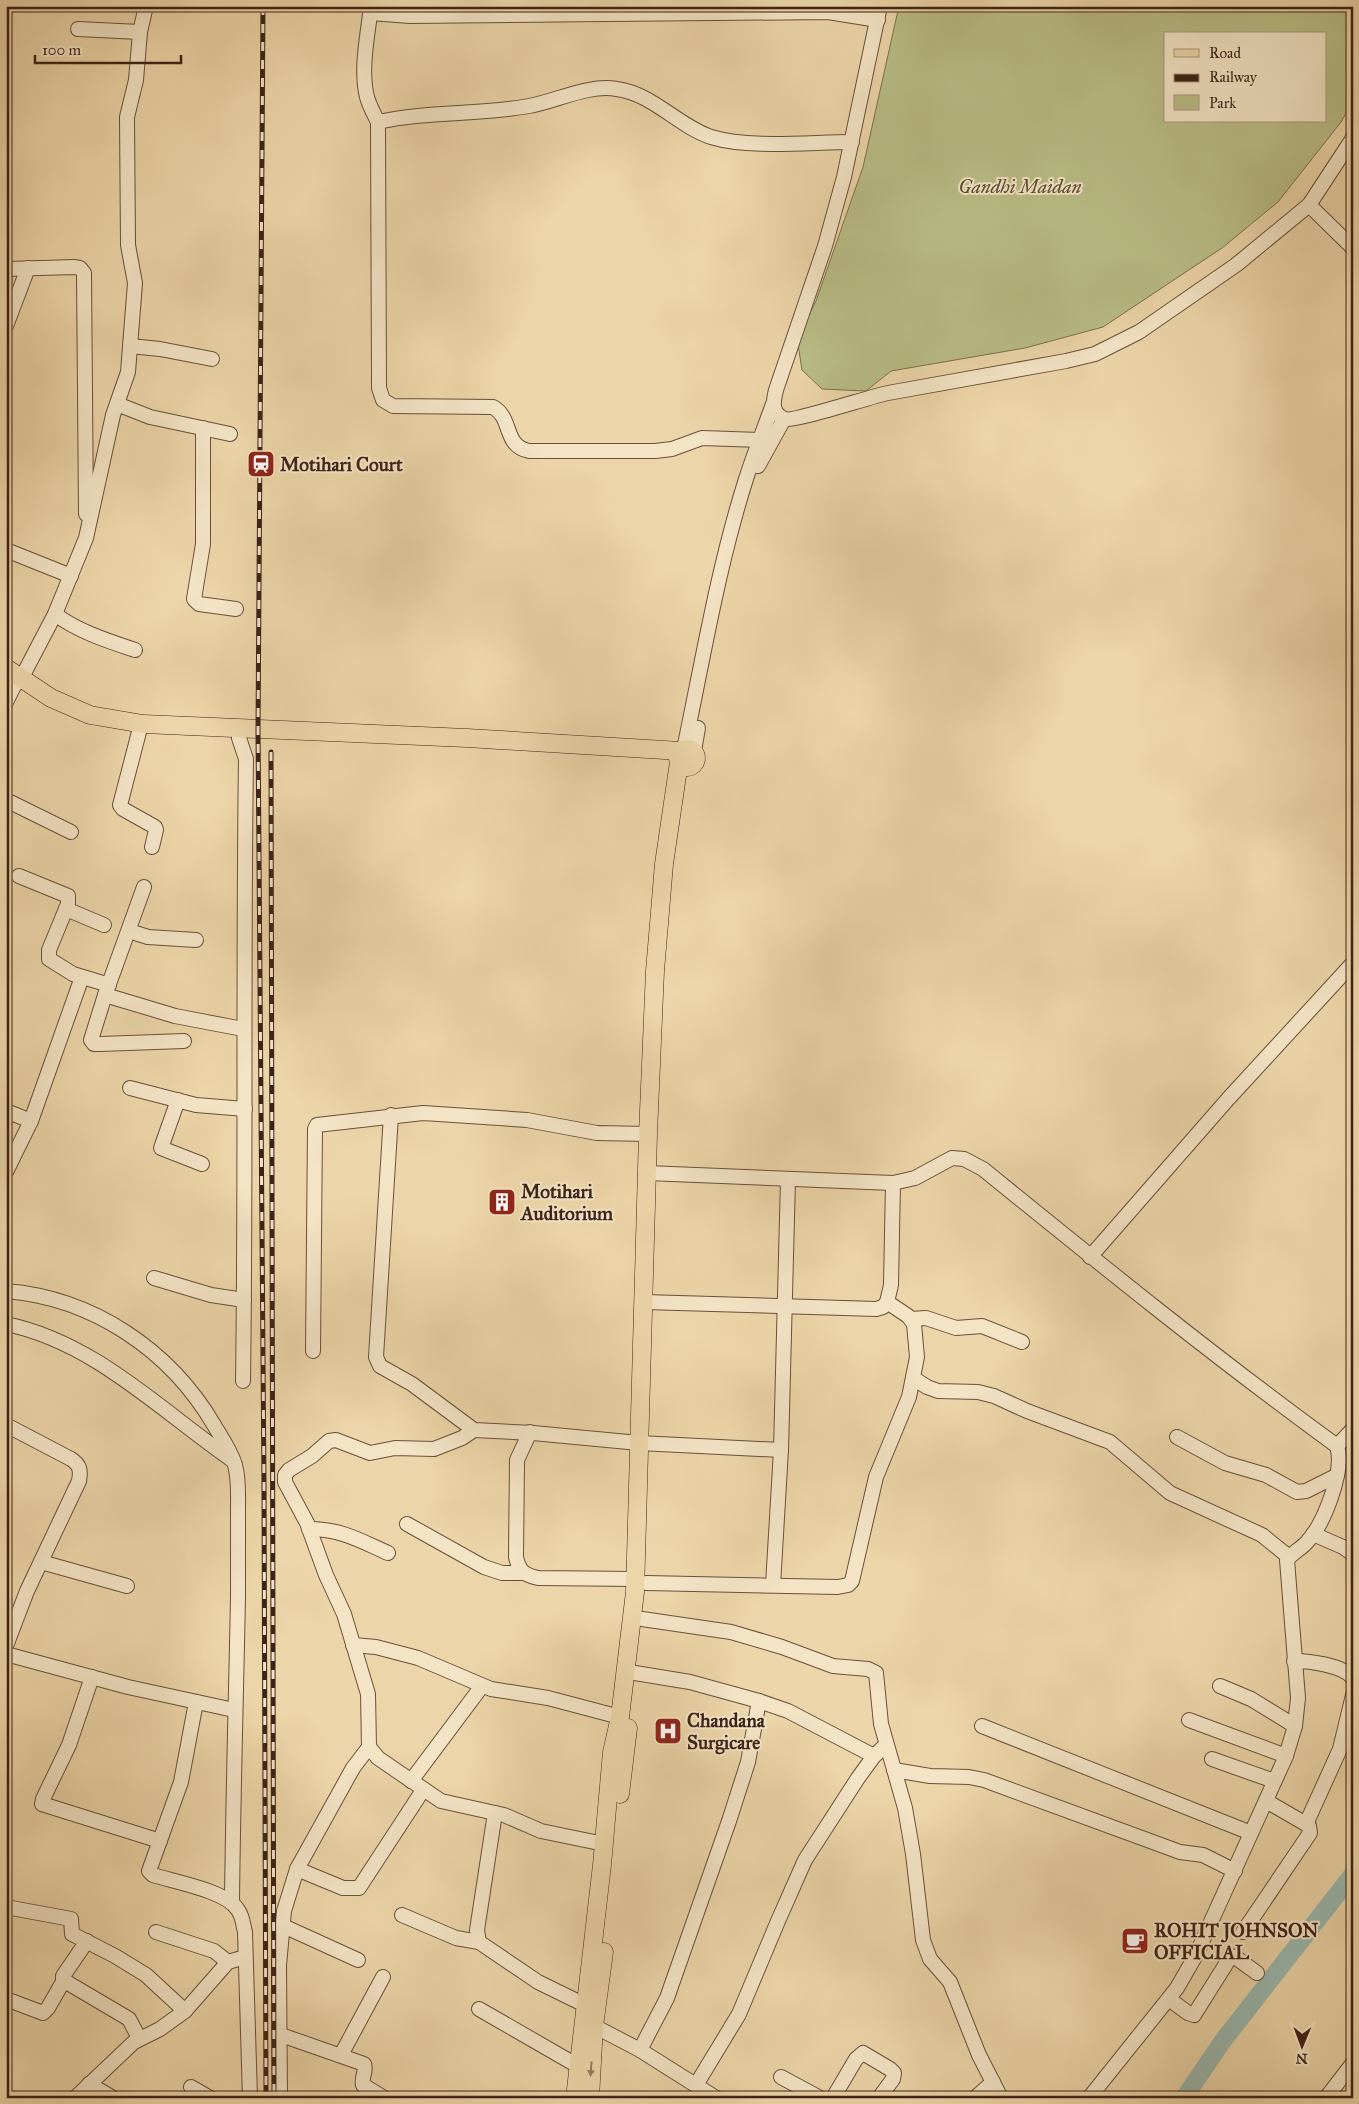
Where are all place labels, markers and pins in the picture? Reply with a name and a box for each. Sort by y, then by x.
station icon: Motihari Court [246,449,276,479]
place label: Motihari Court [280,453,403,476]
place label: Motihari Auditorium [519,1180,613,1225]
building icon: Motihari Auditorium [487,1187,517,1217]
place label: Chandana Surgicare [687,1709,766,1755]
hospital icon: Chandana Surgicare [653,1716,683,1746]
place label: ROHIT JOHNSON OFFICIAL [1154,1919,1318,1964]
cafe icon: ROHIT JOHNSON OFFICIAL [1120,1926,1150,1956]

